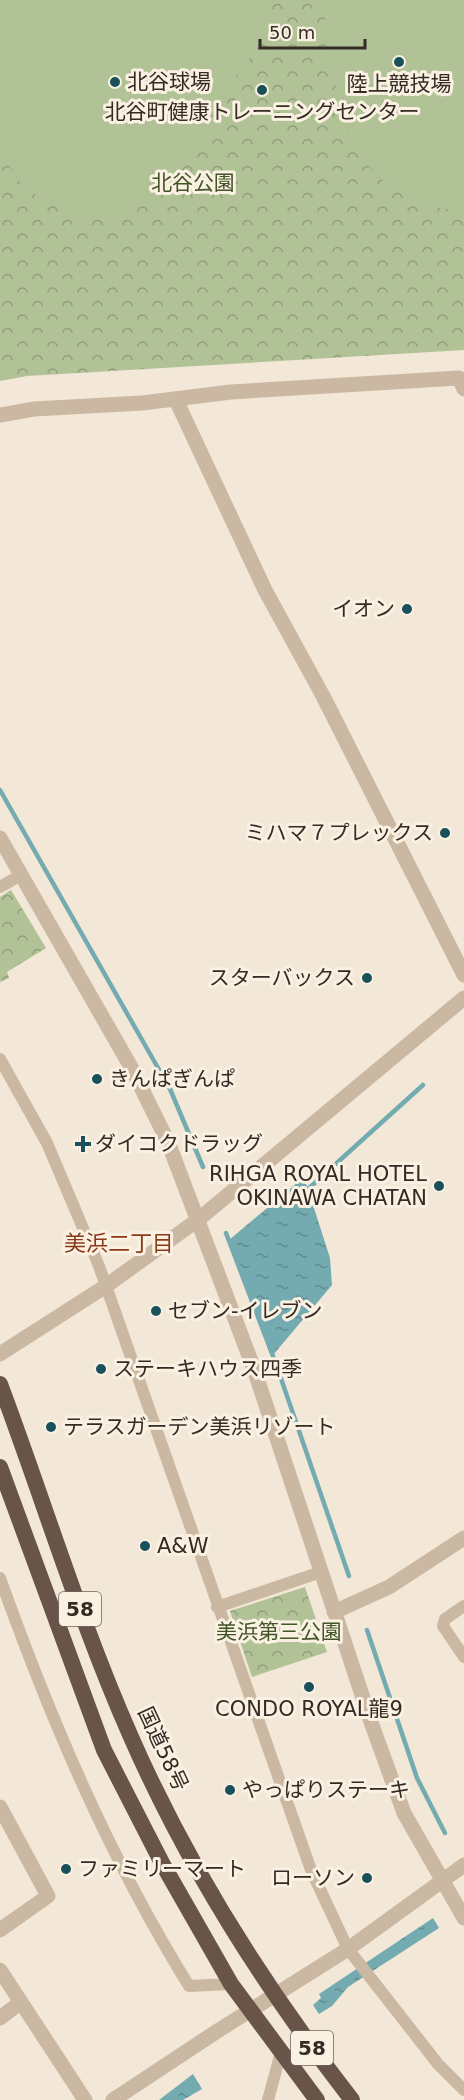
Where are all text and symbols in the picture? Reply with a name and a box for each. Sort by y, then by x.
scale bar [260,12,365,50]
text: 50 m [269,22,315,43]
marker: 陸上競技場 [392,55,406,69]
place label: 北谷球場 [127,70,211,94]
place label: 陸上競技場 [347,72,452,96]
marker: 北谷球場 [108,75,122,89]
marker: 北谷町健康トレーニングセンター [255,83,269,97]
place label: 北谷町健康トレーニングセンター [105,100,420,124]
park label: 北谷公園 [151,171,235,195]
place label: イオン [332,597,395,621]
marker: イオン [400,602,414,616]
place label: ミハマ７プレックス [245,821,433,845]
marker: ミハマ７プレックス [438,826,452,840]
place label: スターバックス [209,966,355,990]
marker: スターバックス [360,971,374,985]
place label: きんぱぎんぱ [109,1067,235,1091]
marker: きんぱぎんぱ [90,1072,104,1086]
place label: ダイコクドラッグ [95,1132,263,1156]
marker: ダイコクドラッグ [76,1137,90,1151]
place label: RIHGA ROYAL HOTEL OKINAWA CHATAN [209,1162,427,1210]
marker: RIHGA ROYAL HOTEL OKINAWA CHATAN [432,1179,446,1193]
district label: 美浜二丁目 [64,1231,174,1256]
place label: セブン-イレブン [168,1299,323,1323]
marker: セブン-イレブン [149,1304,163,1318]
place label: ステーキハウス四季 [113,1357,302,1381]
marker: ステーキハウス四季 [94,1362,108,1376]
place label: テラスガーデン美浜リゾート [63,1415,336,1439]
marker: テラスガーデン美浜リゾート [44,1420,58,1434]
place label: A&W [157,1534,209,1558]
marker: A&W [138,1539,152,1553]
road number: 58 [59,1592,101,1626]
park label: 美浜第三公園 [216,1620,342,1644]
marker: CONDO ROYAL龍9 [302,1680,316,1694]
place label: CONDO ROYAL龍9 [215,1697,403,1721]
street label: 国道58号 [133,1703,193,1795]
place label: やっぱりステーキ [242,1778,410,1802]
marker: やっぱりステーキ [223,1783,237,1797]
place label: ファミリーマート [78,1857,246,1881]
marker: ファミリーマート [59,1862,73,1876]
place label: ローソン [271,1866,355,1890]
marker: ローソン [360,1871,374,1885]
road number: 58 [291,2031,333,2065]

